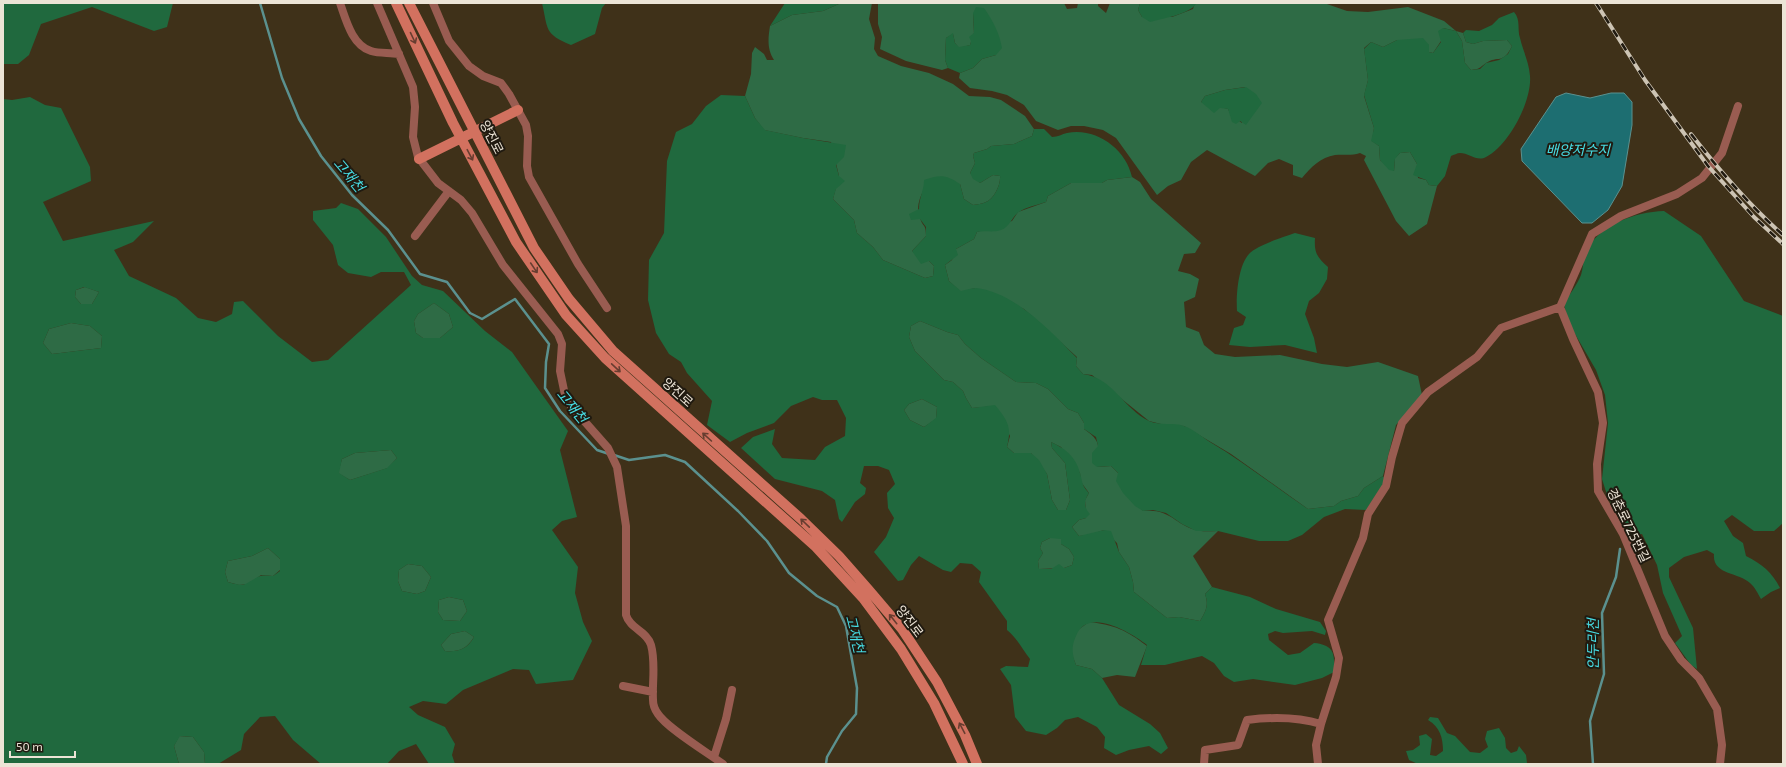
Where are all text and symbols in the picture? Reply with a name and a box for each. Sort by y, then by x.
one-way arrow [410,32,417,44]
street label: 양진로 [477,117,507,157]
water label: 배양저수지 [1546,141,1611,158]
one-way arrow [467,149,474,161]
water label: 고재천 [330,154,369,196]
one-way arrow [530,262,538,274]
one-way arrow [611,363,621,372]
street label: 양진로 [659,374,697,410]
water label: 고재천 [554,385,592,427]
one-way arrow [702,432,713,441]
street label: 경춘로725번길 [1604,485,1654,565]
one-way arrow [800,518,810,528]
street label: 양진로 [893,602,927,640]
water label: 고재천 [843,613,869,656]
one-way arrow [888,613,897,624]
water label: 안두리천 [1584,617,1601,670]
one-way arrow [958,722,965,734]
scale bar [10,733,75,759]
text: 50 m [16,739,43,753]

